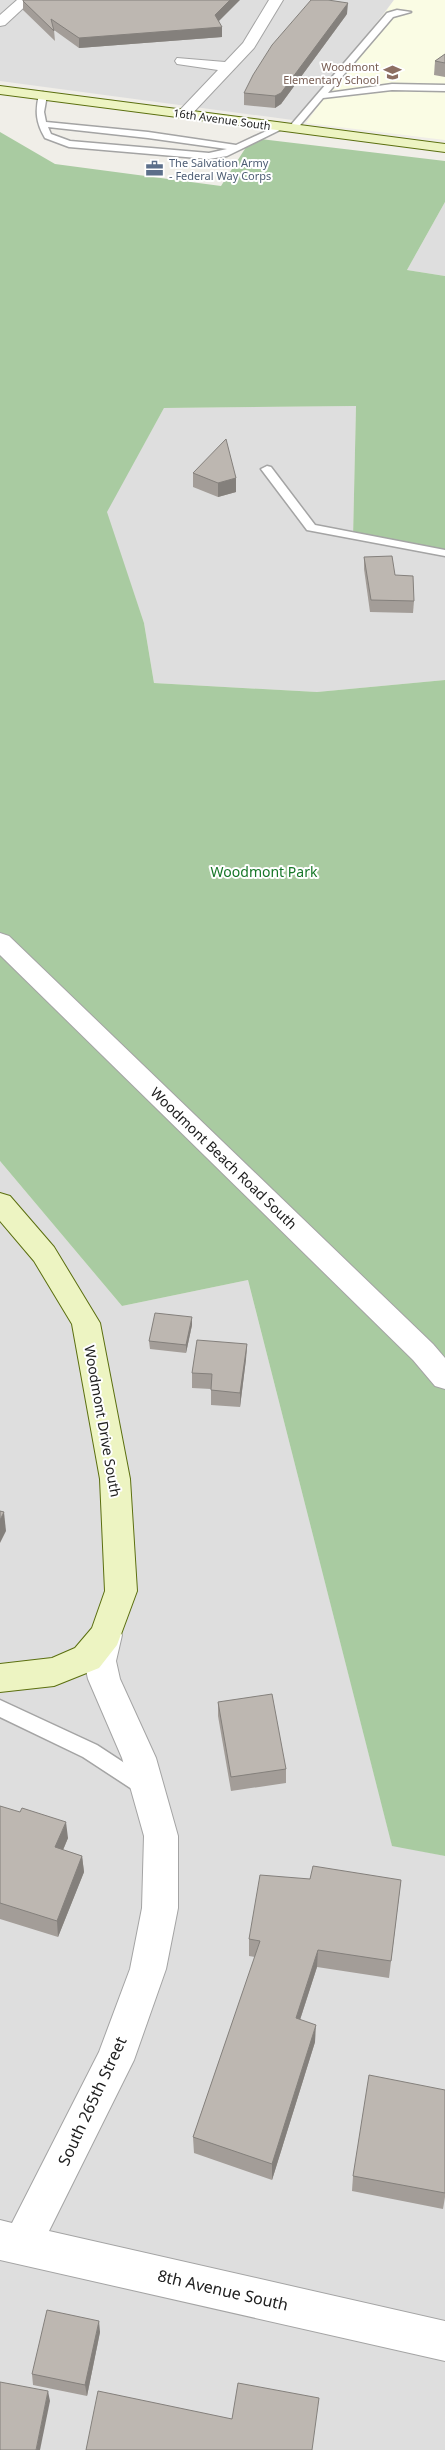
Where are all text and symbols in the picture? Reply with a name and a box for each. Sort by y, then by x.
place label: Woodmont Elementary School [283,59,379,87]
school or university icon: Woodmont Elementary School [383,62,403,82]
street label: 16th Avenue South [172,105,272,133]
place label: The Salvation Army - Federal Way Corps [169,155,271,183]
office icon: The Salvation Army - Federal Way Corps [145,158,165,178]
park label: Woodmont Park [211,862,318,881]
street label: Woodmont Beach Road South [147,1083,301,1233]
street label: Woodmont Drive South [80,1344,126,1498]
street label: South 265th Street [52,2033,132,2169]
street label: 8th Avenue South [156,2264,290,2316]

